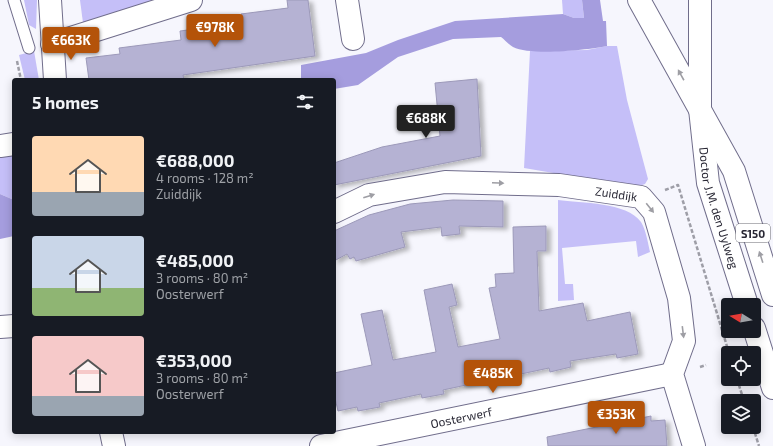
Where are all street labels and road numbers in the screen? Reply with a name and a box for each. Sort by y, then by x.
street label: Doctor J.M. den Uylweg [697,146,742,271]
street label: Zuiddijk [594,183,638,203]
road number: S150 [736,224,770,242]
street label: Oosterwerf [429,404,494,430]

